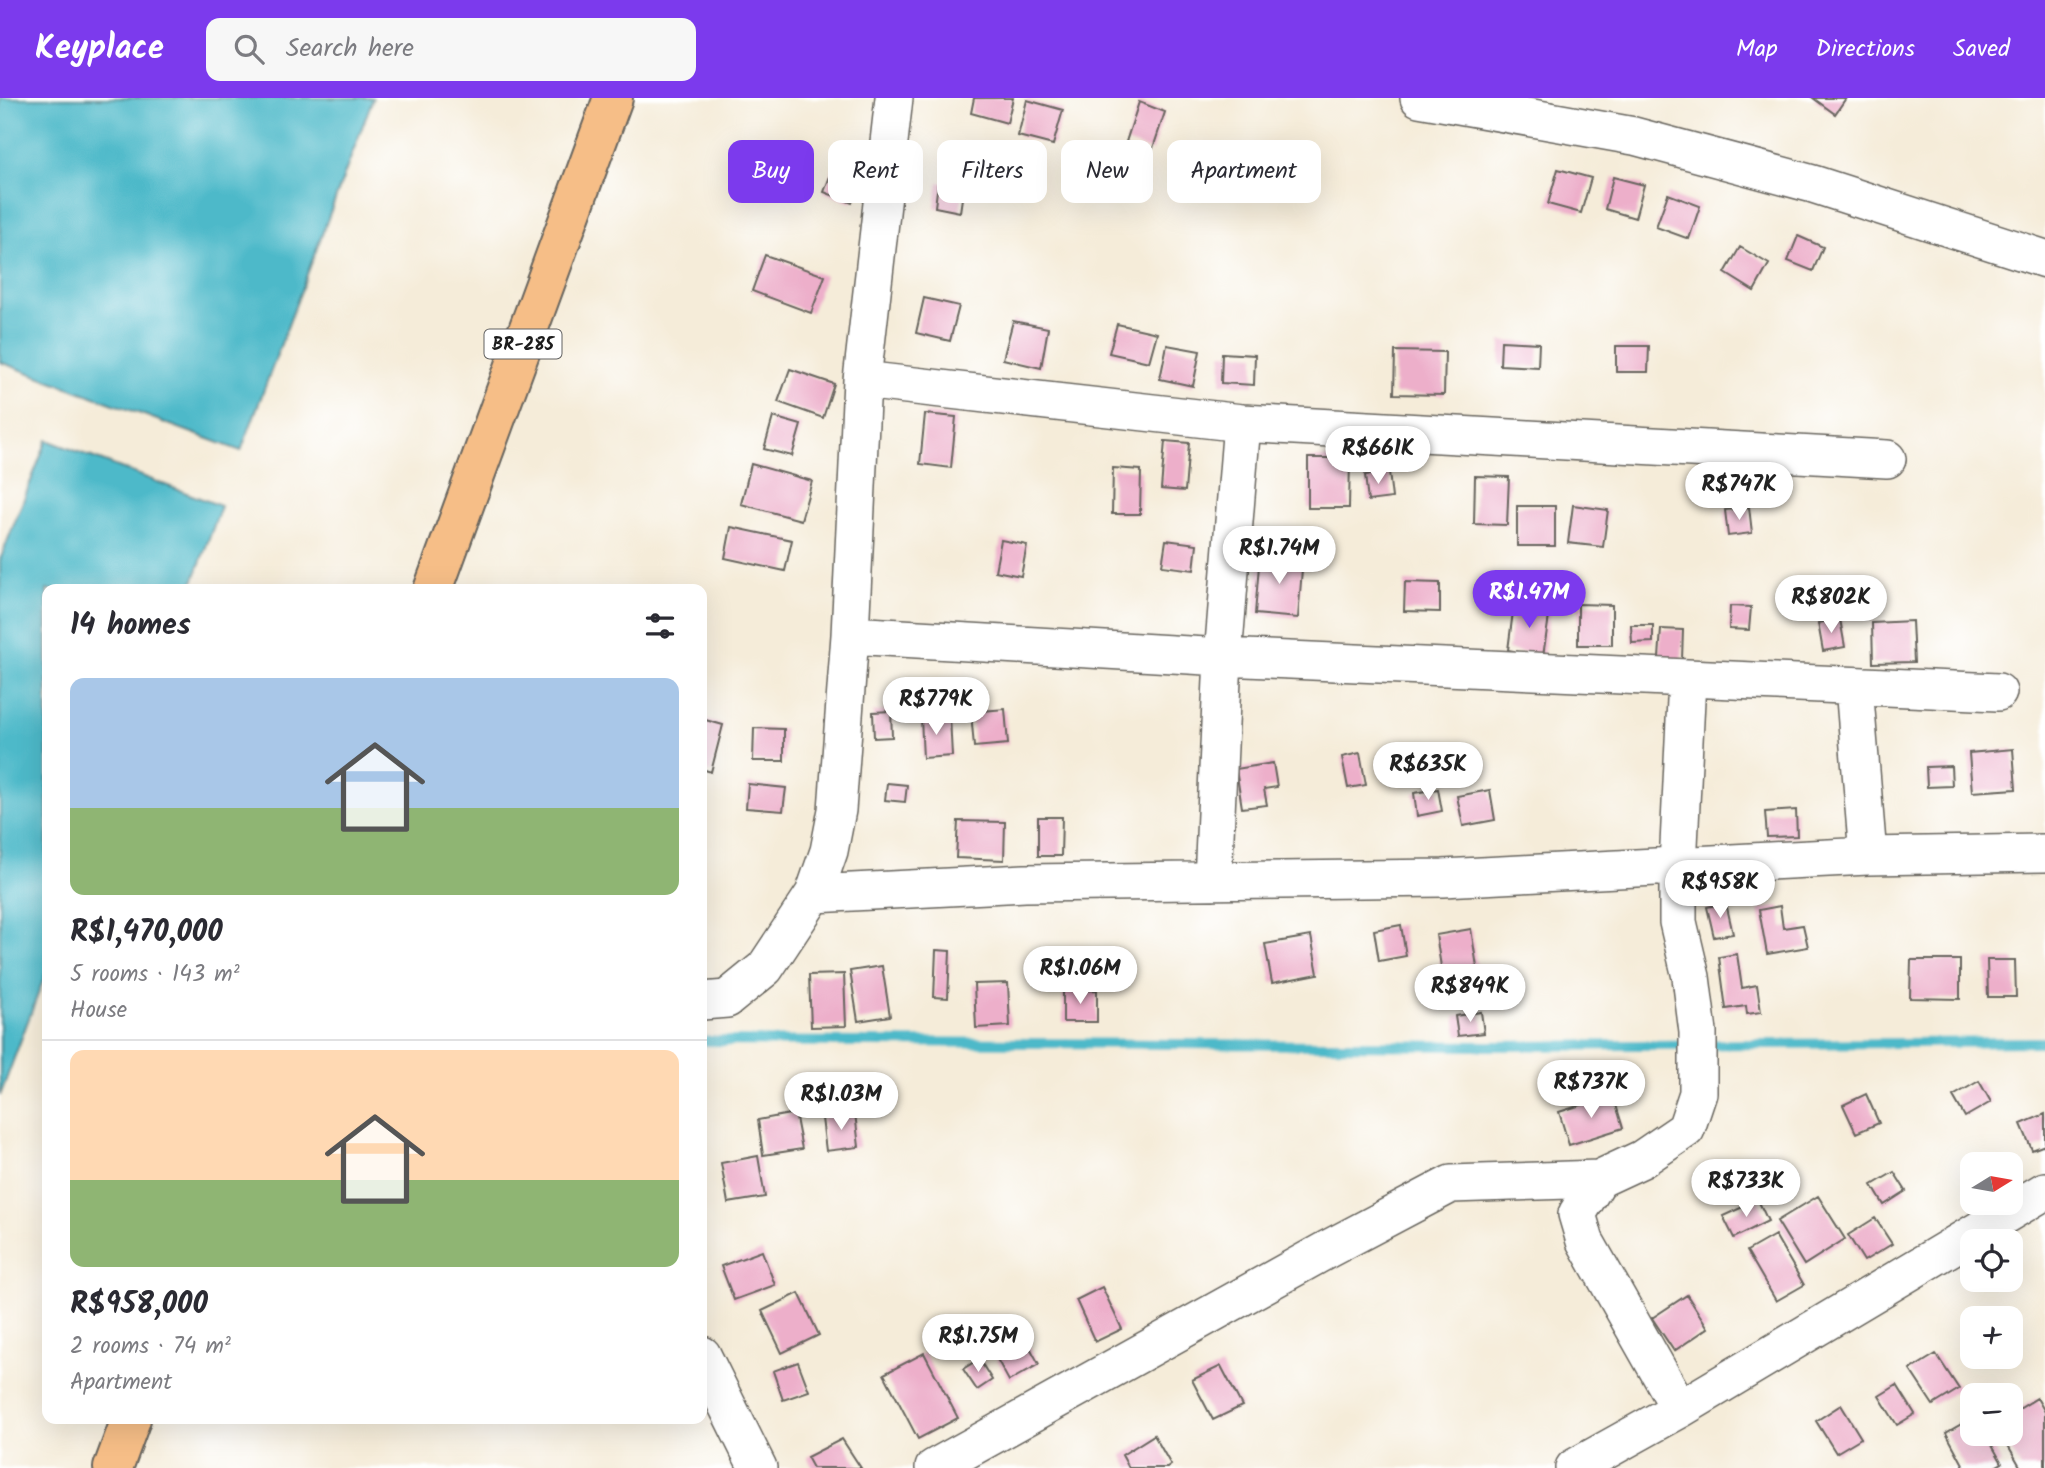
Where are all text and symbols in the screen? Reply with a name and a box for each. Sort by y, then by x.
search box [206,18,696,81]
text: Keyplace [35,23,164,76]
text: Search here [286,28,414,70]
icon: search [230,30,268,68]
text: Map [1736,30,1778,69]
text: Directions [1816,30,1915,69]
text: Saved [1953,30,2010,69]
chip: Buy [728,140,814,203]
chip: Rent [828,140,923,203]
chip: Filters [937,140,1047,203]
chip: New [1061,140,1153,203]
chip: Apartment [1167,140,1321,203]
road number: BR-285 [484,330,562,358]
pin: R$661K [1321,426,1435,486]
text: R$661K [1341,431,1415,467]
pin: R$747K [1682,462,1796,522]
text: R$747K [1701,467,1777,503]
pin: R$1.74M [1214,526,1344,586]
text: R$1.74M [1239,531,1319,567]
pin: R$1.47M [1464,570,1594,630]
text: R$1.47M [1489,575,1569,611]
pin: R$802K [1774,575,1888,635]
text: R$802K [1791,580,1871,616]
text: 14 homes [70,602,191,650]
icon: filters [641,607,679,645]
pin: R$779K [879,678,993,737]
text: R$779K [899,682,973,718]
icon: home [312,724,438,850]
pin: R$635K [1371,742,1485,802]
text: R$635K [1389,747,1467,783]
pin: R$958K [1663,860,1777,920]
text: R$958K [1681,865,1759,901]
text: R$1,470,000 [70,909,223,957]
pin: R$1.06M [1015,946,1145,1006]
text: R$1.06M [1039,951,1121,987]
text: 5 rooms · 143 m² [70,957,240,993]
pin: R$849K [1413,964,1527,1024]
text: R$849K [1430,969,1510,1005]
text: House [70,993,127,1029]
pin: R$737K [1534,1060,1648,1120]
text: R$737K [1553,1065,1629,1101]
pin: R$1.03M [776,1072,906,1132]
text: R$1.03M [800,1077,882,1113]
icon: home [312,1096,438,1222]
north arrow [1960,1152,2023,1214]
map controls [1960,1152,2023,1446]
pin: R$733K [1689,1160,1803,1219]
text: R$733K [1707,1164,1785,1200]
button: locate [1960,1229,2023,1292]
text: R$958,000 [70,1281,208,1329]
button: + [1960,1306,2023,1369]
pin: R$1.75M [913,1314,1043,1374]
text: R$1.75M [938,1319,1018,1355]
text: 2 rooms · 74 m² [70,1329,231,1365]
text: Apartment [70,1365,172,1401]
button: − [1960,1383,2023,1446]

